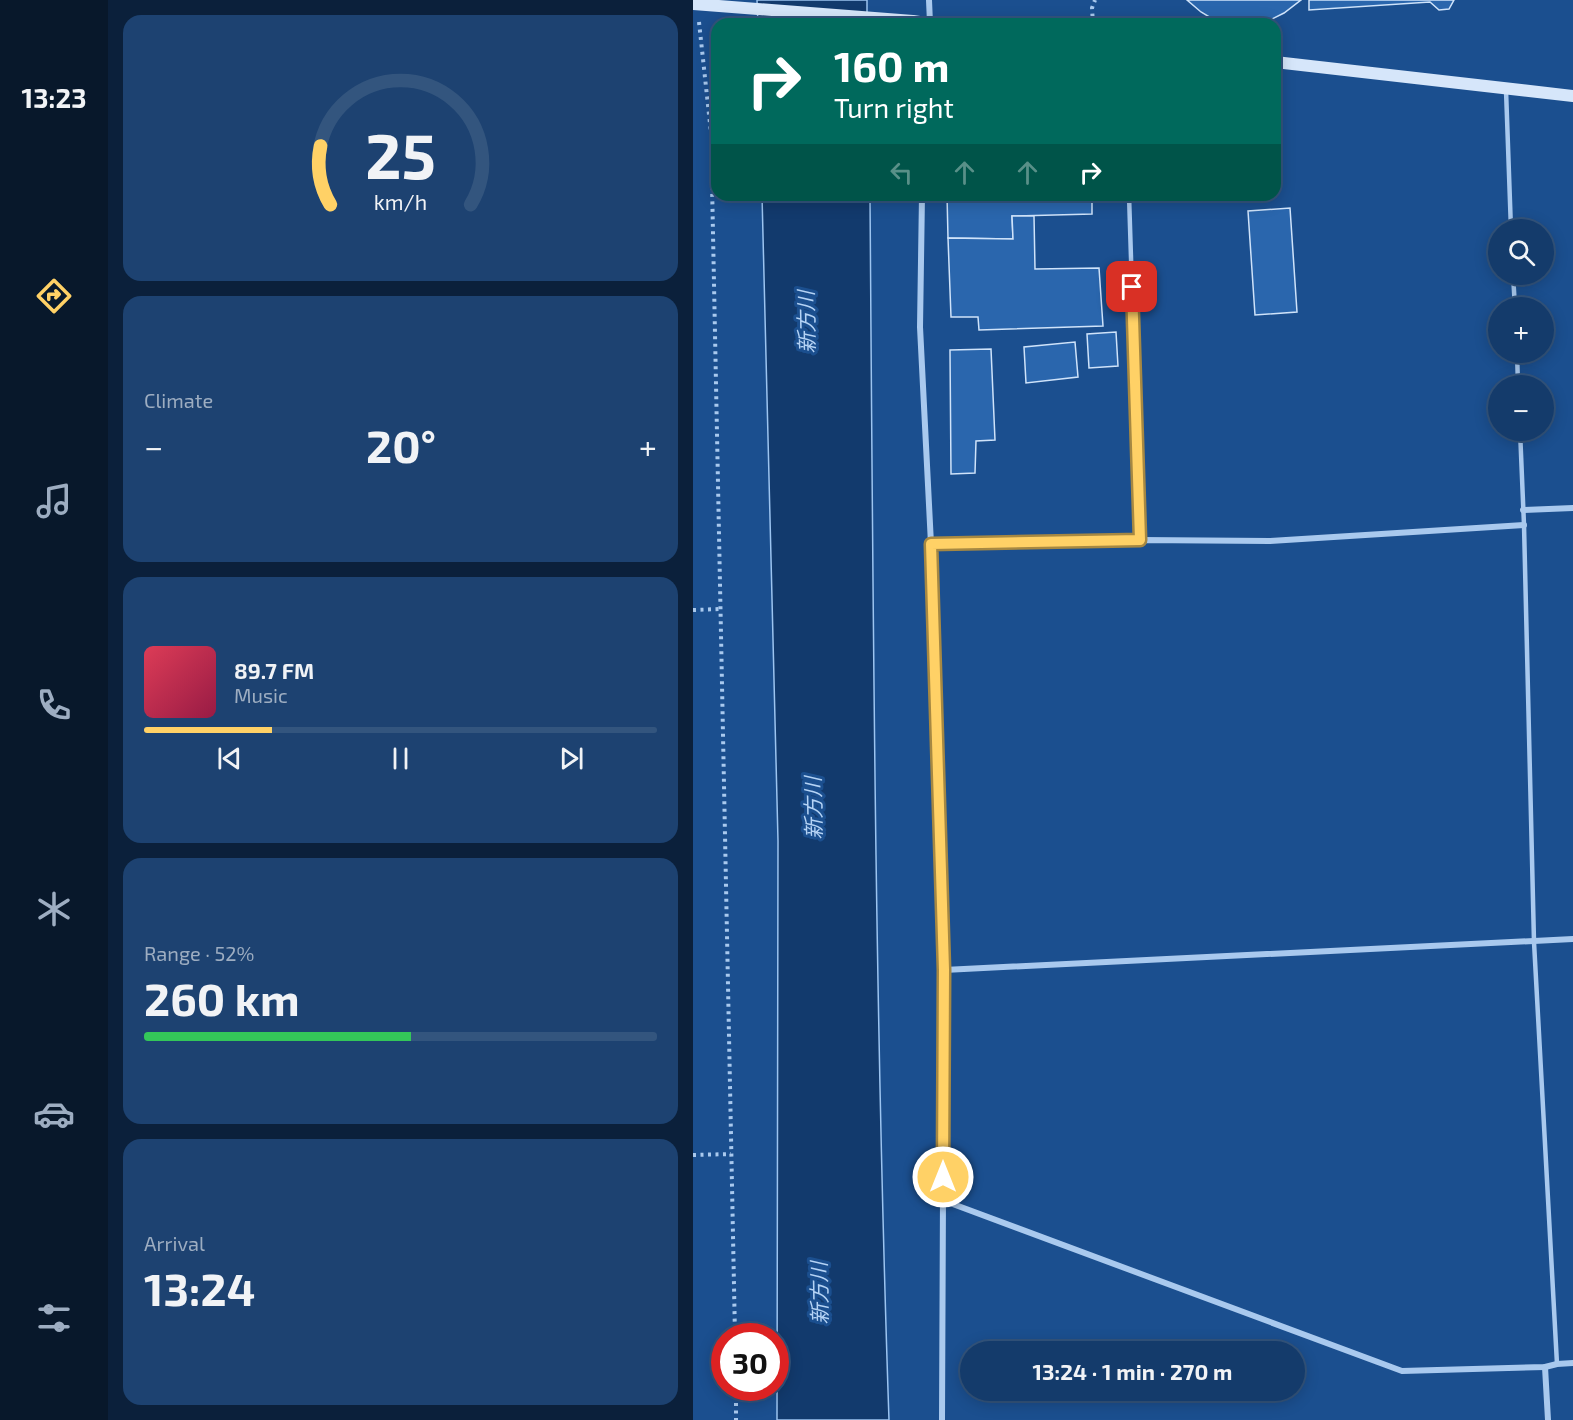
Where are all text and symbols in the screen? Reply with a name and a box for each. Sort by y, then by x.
text: 160 m [834,40,950,90]
icon: right [735,42,813,120]
text: 13:23 [22,81,86,113]
text: Turn right [834,91,954,123]
text: 25 [365,117,436,192]
icon: left [885,156,918,189]
icon: ahead [948,156,981,189]
icon: ahead [1011,156,1044,189]
icon: right [1074,156,1107,189]
text: km/h [374,189,427,214]
map controls [1488,219,1554,441]
button: search [1488,219,1554,285]
pin [1106,261,1157,312]
icon: arrive [1115,270,1148,303]
icon: directions [33,275,75,317]
water label: 新方川 [792,288,819,354]
button: + [1488,297,1554,363]
button: − [1488,375,1554,441]
text: Climate [144,388,213,412]
text: 20° [366,418,436,472]
text: − [144,426,163,466]
text: + [639,426,657,466]
icon: music [33,480,75,522]
text: 89.7 FM [234,657,314,683]
text: Music [234,683,288,707]
icon: phone [33,684,75,726]
icon: previous [213,742,246,775]
icon: pause [384,742,417,775]
icon: next [555,742,588,775]
water label: 新方川 [799,774,826,840]
icon: climate [33,888,75,930]
text: Range · 52% [144,941,254,965]
text: 260 km [144,971,300,1025]
icon: car [33,1093,75,1135]
position arrow [911,1145,975,1209]
text: Arrival [144,1231,205,1255]
water label: 新方川 [805,1259,832,1325]
text: 13:24 [144,1261,255,1315]
icon: filters [33,1297,75,1339]
speed limit sign: 30 [711,1323,789,1401]
text: 13:24 · 1 min · 270 m [1033,1358,1232,1384]

